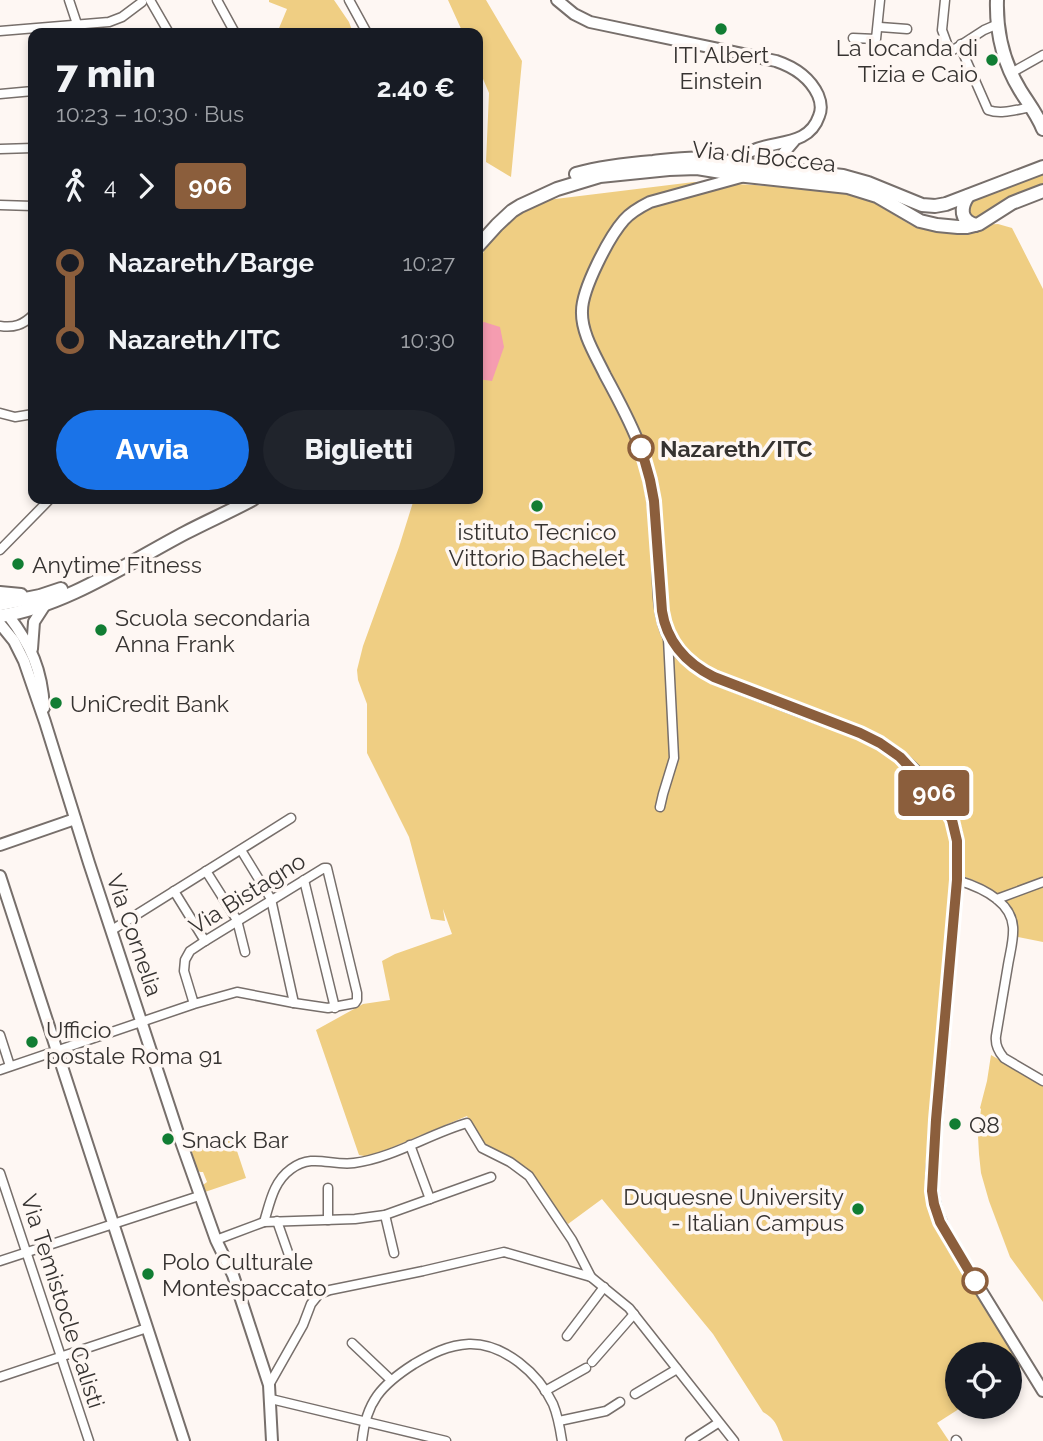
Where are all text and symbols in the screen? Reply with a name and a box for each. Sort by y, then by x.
marker: ITI Albert Einstein [713,21,729,37]
place label: La locanda di Tizia e Caio [836,34,978,87]
place label: ITI Albert Einstein [673,41,769,94]
text: 7 min [56,51,156,96]
marker: La locanda di Tizia e Caio [984,52,1000,68]
text: 2.40 € [377,73,455,103]
text: 10:23 – 10:30 · Bus [56,100,244,127]
street label: Via di Boccea [691,135,837,177]
icon: walk [56,167,94,205]
icon: forward [127,167,165,205]
text: 906 [189,171,232,200]
text: 4 [104,172,117,199]
text: Nazareth/Barge [108,248,314,278]
text: 10:27 [402,249,455,276]
text: Nazareth/ITC [108,325,280,355]
text: 10:30 [400,326,455,353]
button: Avvia [56,410,249,490]
button: Biglietti [263,410,455,490]
marker: Nazareth/ITC [628,435,654,461]
place label: Nazareth/ITC [660,435,813,462]
marker: istituto Tecnico Vittorio Bachelet [529,498,545,514]
place label: istituto Tecnico Vittorio Bachelet [449,518,626,571]
place label: Anytime Fitness [32,551,202,578]
marker: Anytime Fitness [10,556,26,572]
place label: Scuola secondaria Anna Frank [115,604,310,657]
marker: Scuola secondaria Anna Frank [93,622,109,638]
place label: UniCredit Bank [70,690,229,717]
marker: UniCredit Bank [48,695,64,711]
line badge: 906 [894,770,974,816]
text: 906 [912,778,956,807]
street label: Via Bistagno [184,847,310,939]
street label: Via Cornelia [102,870,168,1000]
place label: Ufficio postale Roma 91 [46,1016,222,1069]
marker: Ufficio postale Roma 91 [24,1034,40,1050]
place label: Q8 [969,1111,1000,1138]
marker: Q8 [947,1116,963,1132]
place label: Snack Bar [182,1126,289,1153]
marker: Snack Bar [160,1131,176,1147]
place label: Duquesne University - Italian Campus [623,1183,844,1236]
street label: Via Temistocle Calisti [16,1191,110,1411]
marker: Duquesne University - Italian Campus [850,1201,866,1217]
place label: Polo Culturale Montespaccato [162,1248,327,1301]
marker: Polo Culturale Montespaccato [140,1266,156,1282]
unlabelled marker [962,1268,988,1294]
map controls [945,1342,1022,1419]
button: locate [945,1342,1022,1419]

